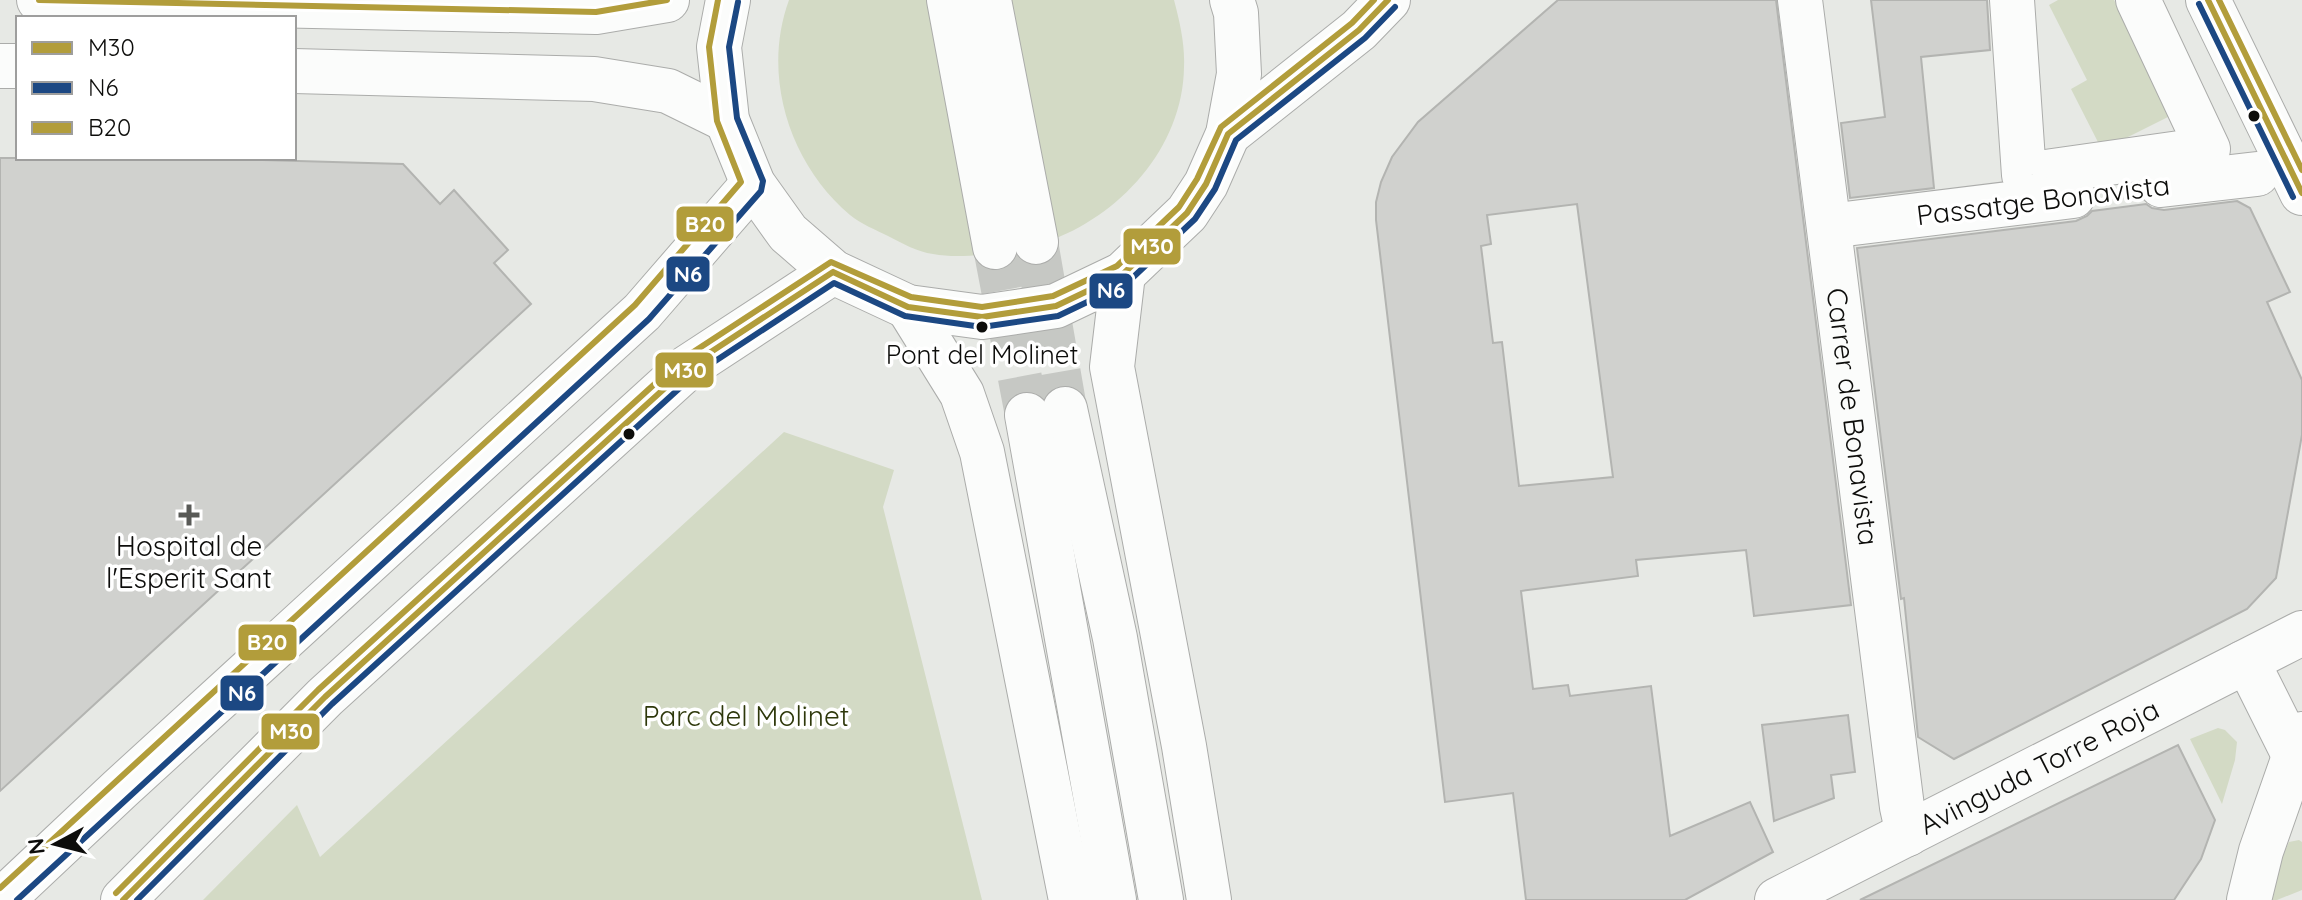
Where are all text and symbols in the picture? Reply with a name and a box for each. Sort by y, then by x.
legend [16,16,296,160]
text: M30 [88,32,135,62]
text: N6 [88,72,118,102]
unlabelled marker [2246,108,2262,124]
text: B20 [88,112,131,142]
street label: Passatge Bonavista [1914,167,2172,232]
line badge: B20 [675,205,735,243]
text: B20 [685,210,725,238]
line badge: M30 [1122,227,1182,266]
text: M30 [1130,232,1174,260]
line badge: N6 [665,255,711,293]
text: N6 [674,260,702,288]
line badge: N6 [1088,272,1134,310]
text: N6 [1097,276,1125,304]
street label: Carrer de Bonavista [1820,286,1887,547]
marker: Pont del Molinet [974,319,990,335]
place label: Pont del Molinet [886,338,1078,371]
line badge: M30 [654,351,715,389]
text: M30 [663,356,707,384]
unlabelled marker [621,426,637,442]
marker: Hospital de l'Esperit Sant [178,504,200,526]
place label: Hospital de l'Esperit Sant [106,528,272,595]
line badge: B20 [237,623,298,662]
text: B20 [247,628,287,656]
line badge: N6 [219,674,265,712]
text: N6 [228,679,256,707]
street label: Avinguda Torre Roja [1913,691,2164,842]
park label: Parc del Molinet [643,698,849,733]
line badge: M30 [260,712,321,751]
text: M30 [269,717,313,745]
north arrow [16,804,96,884]
text: N [21,837,51,856]

